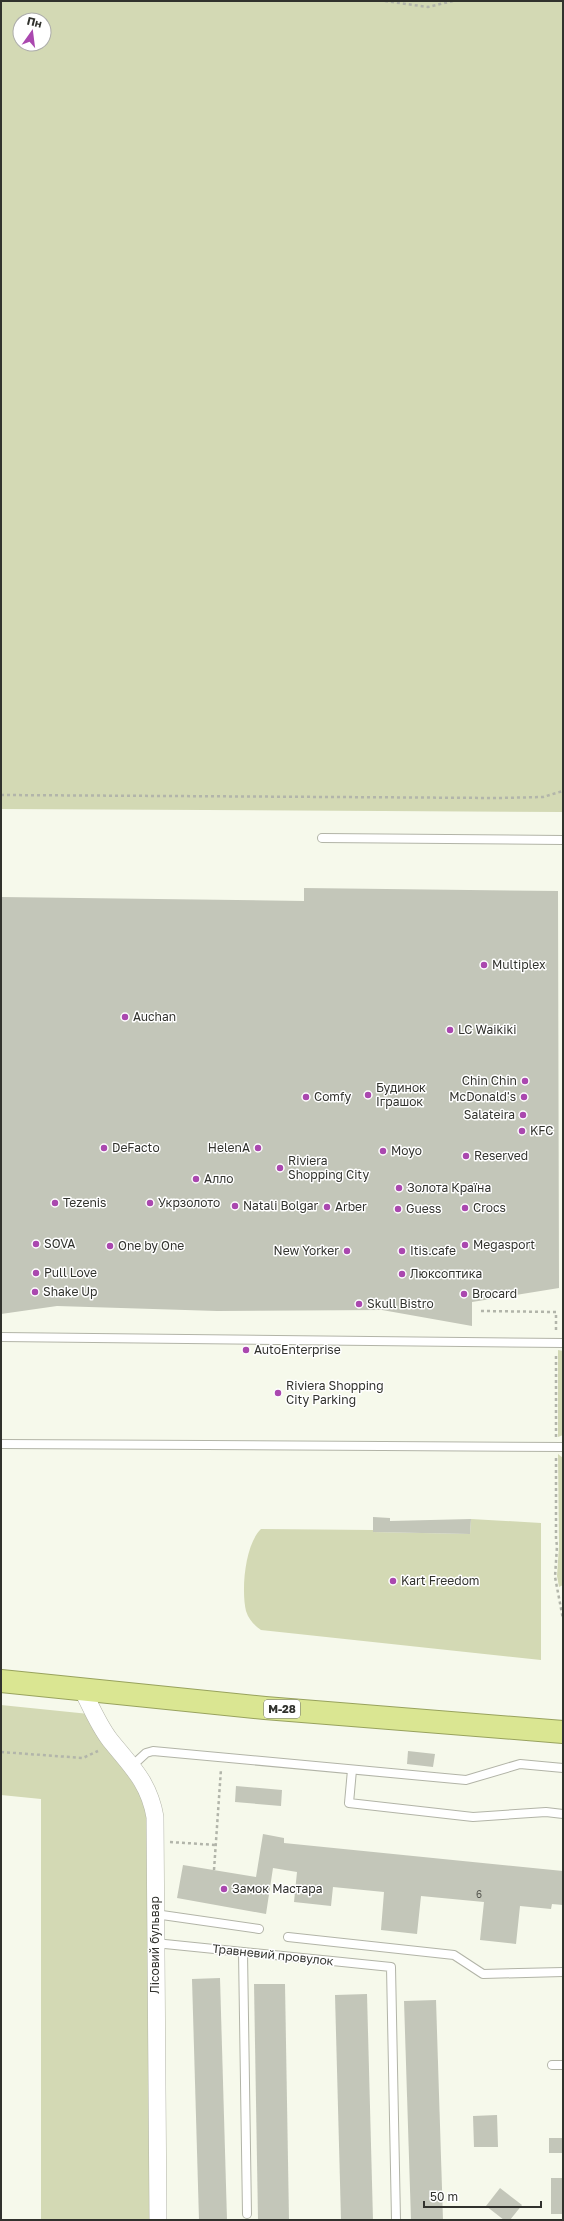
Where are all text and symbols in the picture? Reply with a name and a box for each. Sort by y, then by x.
north arrow [12,12,52,52]
text: Пн [26,14,44,30]
place label: Multiplex [492,957,546,972]
marker: Multiplex [479,960,489,970]
place label: Auchan [133,1009,176,1024]
marker: Auchan [120,1012,130,1022]
place label: LC Waikiki [458,1022,517,1037]
marker: LC Waikiki [445,1025,455,1035]
place label: Chin Chin [462,1073,517,1088]
marker: Chin Chin [520,1076,530,1086]
place label: Будинок Іграшок [376,1080,426,1109]
place label: Comfy [314,1089,352,1104]
place label: McDonald's [449,1089,516,1104]
marker: Будинок Іграшок [363,1090,373,1100]
marker: Comfy [301,1092,311,1102]
marker: McDonald's [519,1092,529,1102]
place label: Salateira [464,1107,515,1122]
marker: Salateira [518,1110,528,1120]
place label: KFC [530,1123,554,1138]
marker: KFC [517,1126,527,1136]
place label: DeFacto [112,1140,160,1155]
place label: HelenA [208,1140,250,1155]
marker: DeFacto [99,1143,109,1153]
marker: HelenA [253,1143,263,1153]
place label: Moyo [391,1143,422,1158]
marker: Moyo [378,1146,388,1156]
place label: Reserved [474,1148,528,1163]
marker: Reserved [461,1151,471,1161]
place label: Riviera Shopping City [288,1153,369,1182]
marker: Riviera Shopping City [275,1163,285,1173]
place label: Алло [204,1171,234,1186]
marker: Алло [191,1174,201,1184]
place label: Золота Країна [407,1180,491,1195]
marker: Золота Країна [394,1183,404,1193]
place label: Tezenis [63,1195,106,1210]
place label: Укрзолото [158,1195,220,1210]
marker: Tezenis [50,1198,60,1208]
marker: Укрзолото [145,1198,155,1208]
place label: Natali Bolgar [243,1198,319,1213]
place label: Arber [335,1199,367,1214]
place label: Crocs [473,1200,506,1215]
marker: Natali Bolgar [230,1201,240,1211]
place label: Guess [406,1201,441,1216]
marker: Arber [322,1202,332,1212]
marker: Crocs [460,1203,470,1213]
marker: Guess [393,1204,403,1214]
place label: SOVA [44,1236,75,1251]
place label: Megasport [473,1237,535,1252]
place label: One by One [118,1238,184,1253]
marker: SOVA [31,1239,41,1249]
marker: Megasport [460,1240,470,1250]
marker: One by One [105,1241,115,1251]
place label: New Yorker [274,1243,339,1258]
place label: Itis.cafe [410,1243,456,1258]
marker: New Yorker [342,1246,352,1256]
marker: Itis.cafe [397,1246,407,1256]
place label: Pull Love [44,1265,97,1280]
place label: Люксоптика [410,1266,482,1281]
marker: Pull Love [31,1268,41,1278]
marker: Люксоптика [397,1269,407,1279]
place label: Shake Up [43,1284,97,1299]
place label: Brocard [472,1286,517,1301]
marker: Shake Up [30,1287,40,1297]
marker: Brocard [459,1289,469,1299]
place label: Skull Bistro [367,1296,434,1311]
marker: Skull Bistro [354,1299,364,1309]
place label: AutoEnterprise [254,1342,341,1357]
marker: AutoEnterprise [241,1345,251,1355]
place label: Riviera Shopping City Parking [286,1378,384,1407]
marker: Riviera Shopping City Parking [273,1388,283,1398]
place label: Kart Freedom [401,1573,479,1588]
marker: Kart Freedom [388,1576,398,1586]
road number: М-28 [264,1700,300,1718]
place label: Замок Мастара [232,1881,322,1896]
marker: Замок Мастара [219,1884,229,1894]
house number: 6 [476,1888,482,1900]
street label: Лісовий бульвар [147,1896,162,1994]
street label: Травневий провулок [212,1941,335,1968]
scale bar [424,2183,541,2209]
text: 50 m [430,2189,458,2204]

